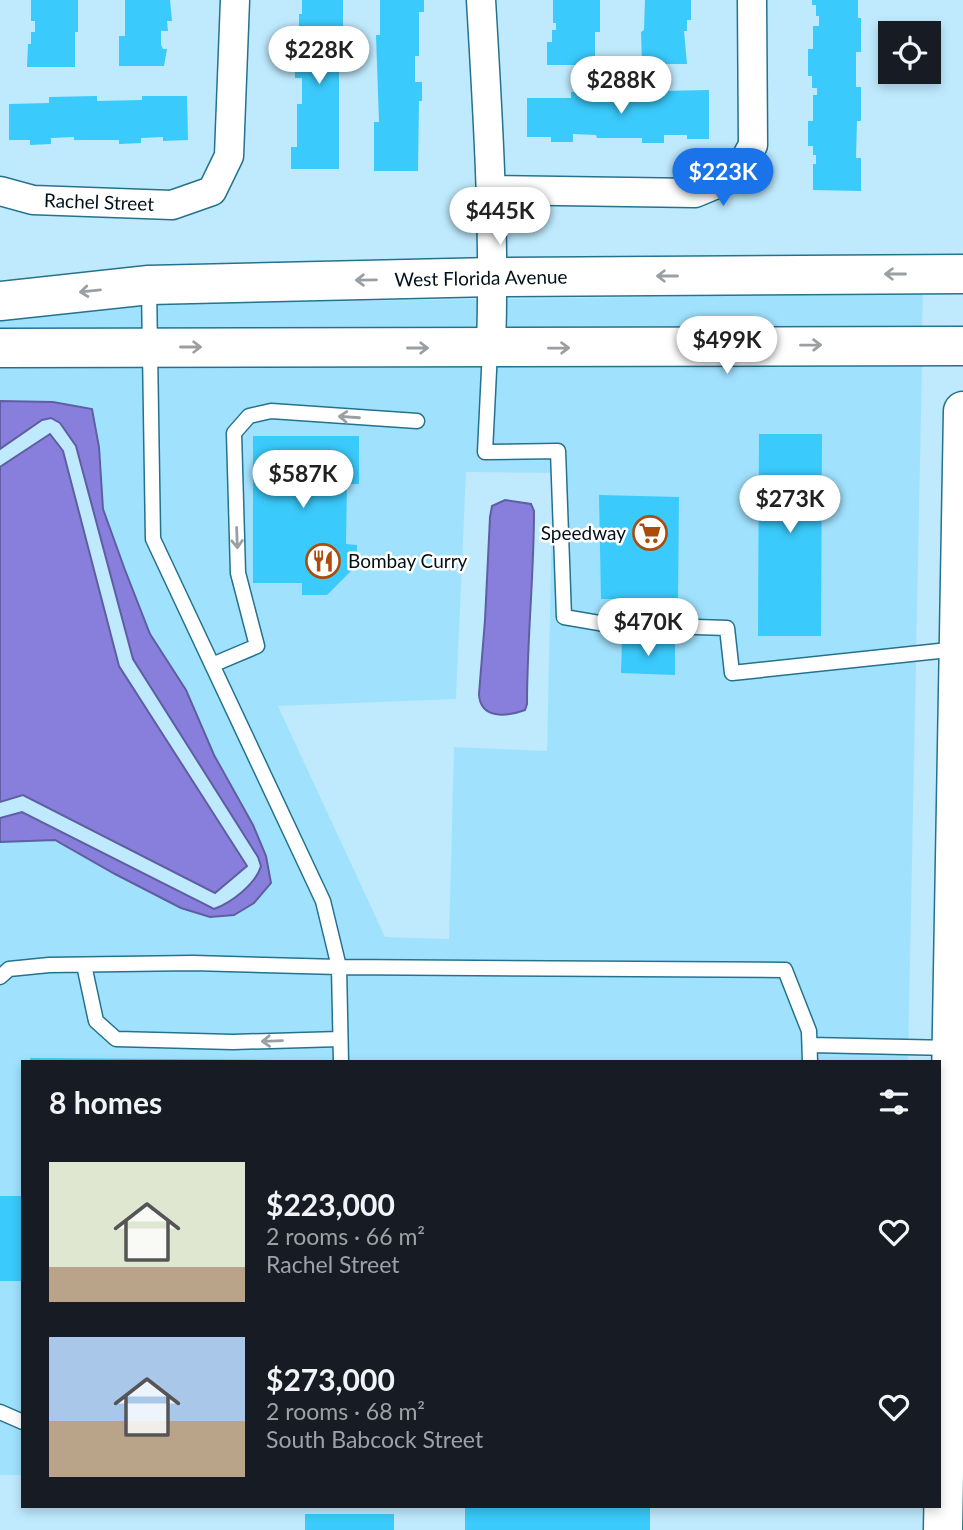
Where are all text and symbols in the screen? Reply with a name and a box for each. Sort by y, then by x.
map controls [878,21,941,84]
button: locate [878,21,941,84]
pin: $228K [270,27,368,86]
text: $228K [284,35,354,63]
pin: $288K [572,57,670,116]
text: $288K [586,65,656,93]
pin: $223K [674,148,772,208]
text: $223K [688,157,758,185]
street label: Rachel Street [44,188,155,215]
pin: $445K [451,188,549,247]
text: $445K [465,196,535,224]
street label: West Florida Avenue [394,264,568,291]
one-way arrow [884,267,907,281]
one-way arrow [656,269,679,283]
one-way arrow [355,273,378,287]
one-way arrow [79,285,102,298]
pin: $499K [678,316,776,376]
text: $499K [692,325,762,353]
one-way arrow [799,338,822,352]
one-way arrow [179,340,202,354]
one-way arrow [406,341,429,355]
one-way arrow [547,341,570,355]
one-way arrow [338,410,361,423]
pin: $587K [254,450,352,510]
text: $587K [268,459,338,487]
pin: $273K [741,476,839,535]
text: $273K [755,484,825,512]
supermarket icon: Speedway [631,514,669,552]
place label: Speedway [541,521,626,544]
one-way arrow [231,526,244,549]
restaurant icon: Bombay Curry [304,542,342,580]
place label: Bombay Curry [348,549,468,572]
pin: $470K [599,598,697,658]
text: $470K [613,607,683,635]
one-way arrow [261,1035,284,1048]
icon: filters [875,1083,913,1121]
text: 8 homes [49,1084,162,1120]
text: $223,000 [266,1186,395,1222]
icon: home [105,1190,189,1274]
icon: heart [875,1213,913,1251]
text: 2 rooms · 66 m² [266,1222,425,1250]
text: Rachel Street [266,1250,400,1278]
text: $273,000 [266,1361,395,1397]
icon: home [105,1365,189,1449]
icon: heart [875,1388,913,1426]
text: 2 rooms · 68 m² [266,1397,425,1425]
text: South Babcock Street [266,1425,483,1453]

